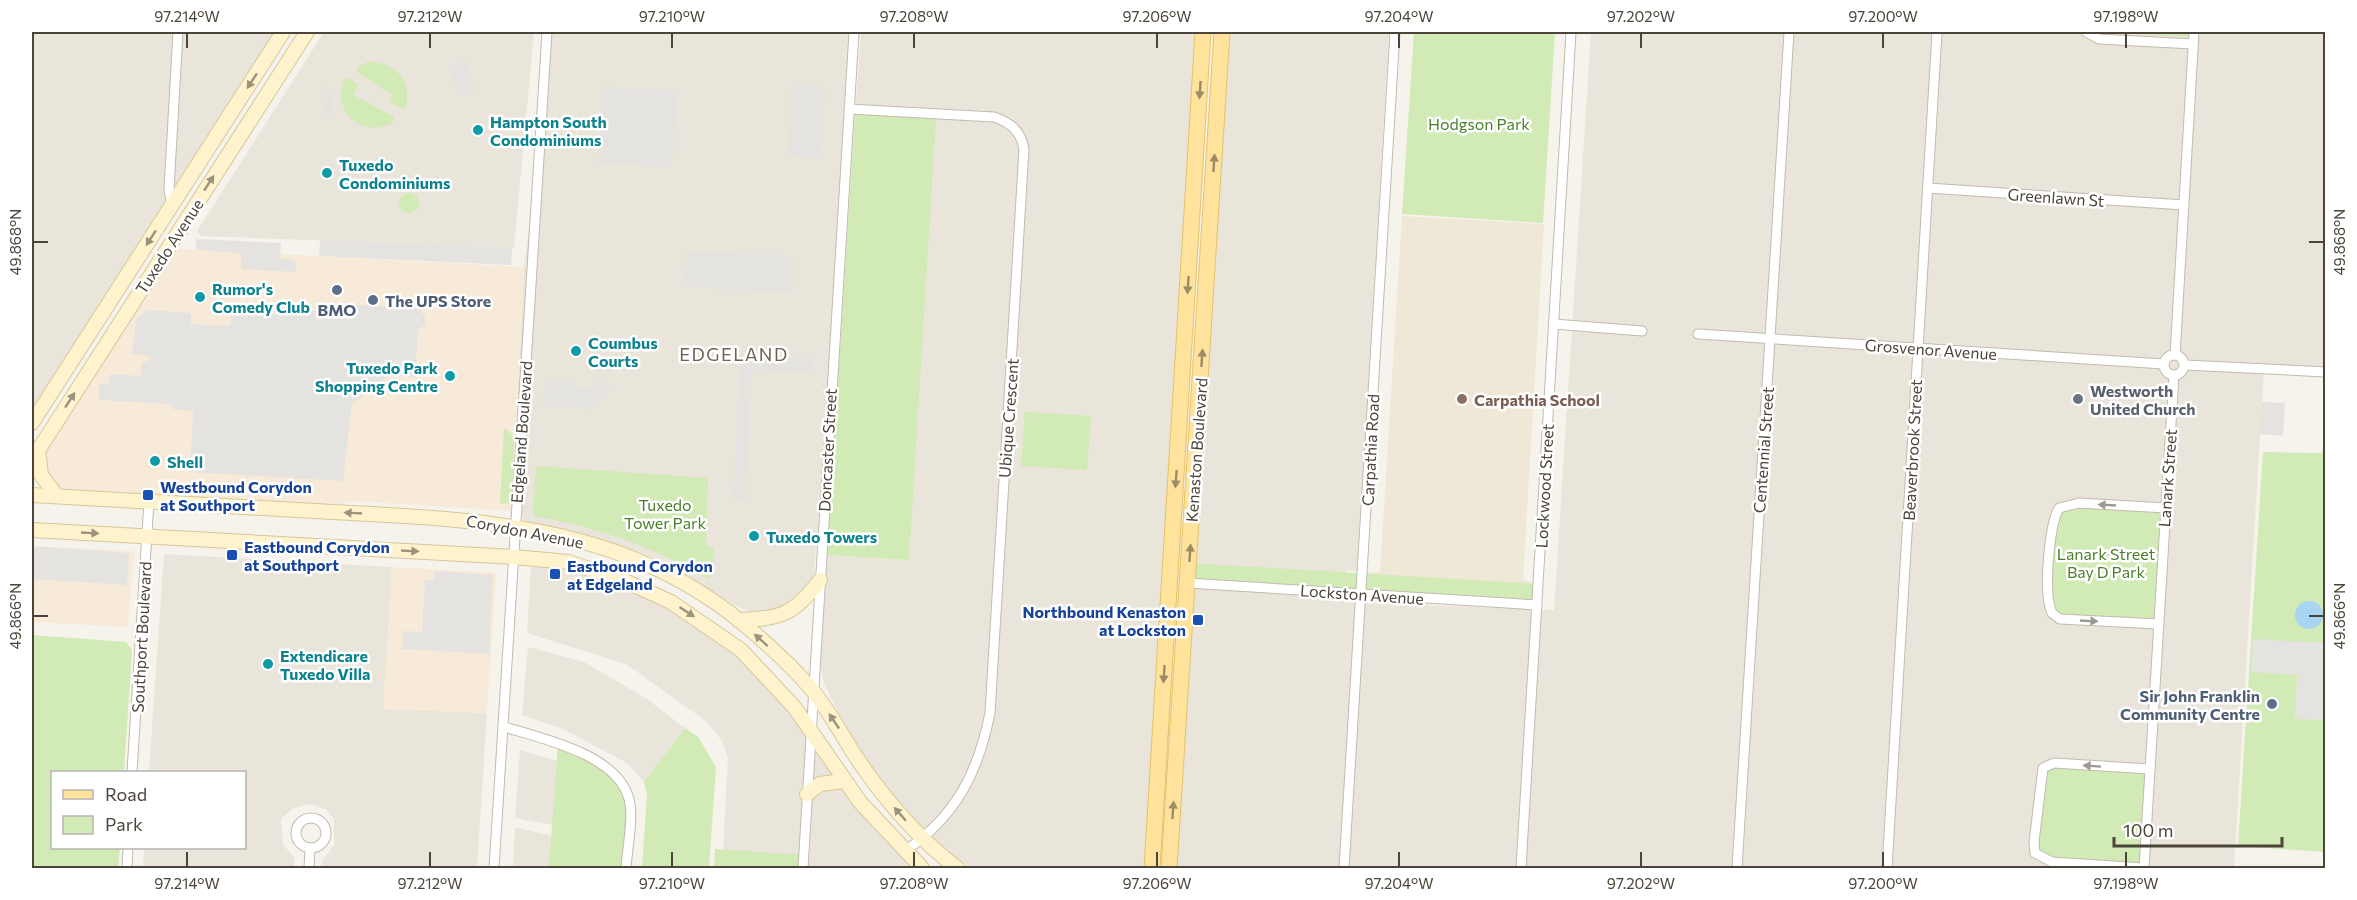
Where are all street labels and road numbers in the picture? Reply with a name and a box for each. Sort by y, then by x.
street label: Greenlawn St [2007,184,2105,210]
street label: Tuxedo Avenue [131,195,207,297]
street label: Grosvenor Avenue [1864,335,1998,363]
street label: Ubique Crescent [994,357,1022,478]
street label: Edgeland Boulevard [507,360,535,504]
street label: Kenaston Boulevard [1181,377,1211,523]
street label: Beaverbrook Street [1899,378,1925,521]
street label: Centennial Street [1749,386,1777,514]
street label: Doncaster Street [814,387,840,512]
street label: Carpathia Road [1358,393,1382,507]
street label: Lockwood Street [1531,423,1557,549]
street label: Lanark Street [2154,428,2180,528]
street label: Corydon Avenue [465,510,585,552]
street label: Southport Boulevard [128,561,154,713]
street label: Lockston Avenue [1299,580,1425,608]

